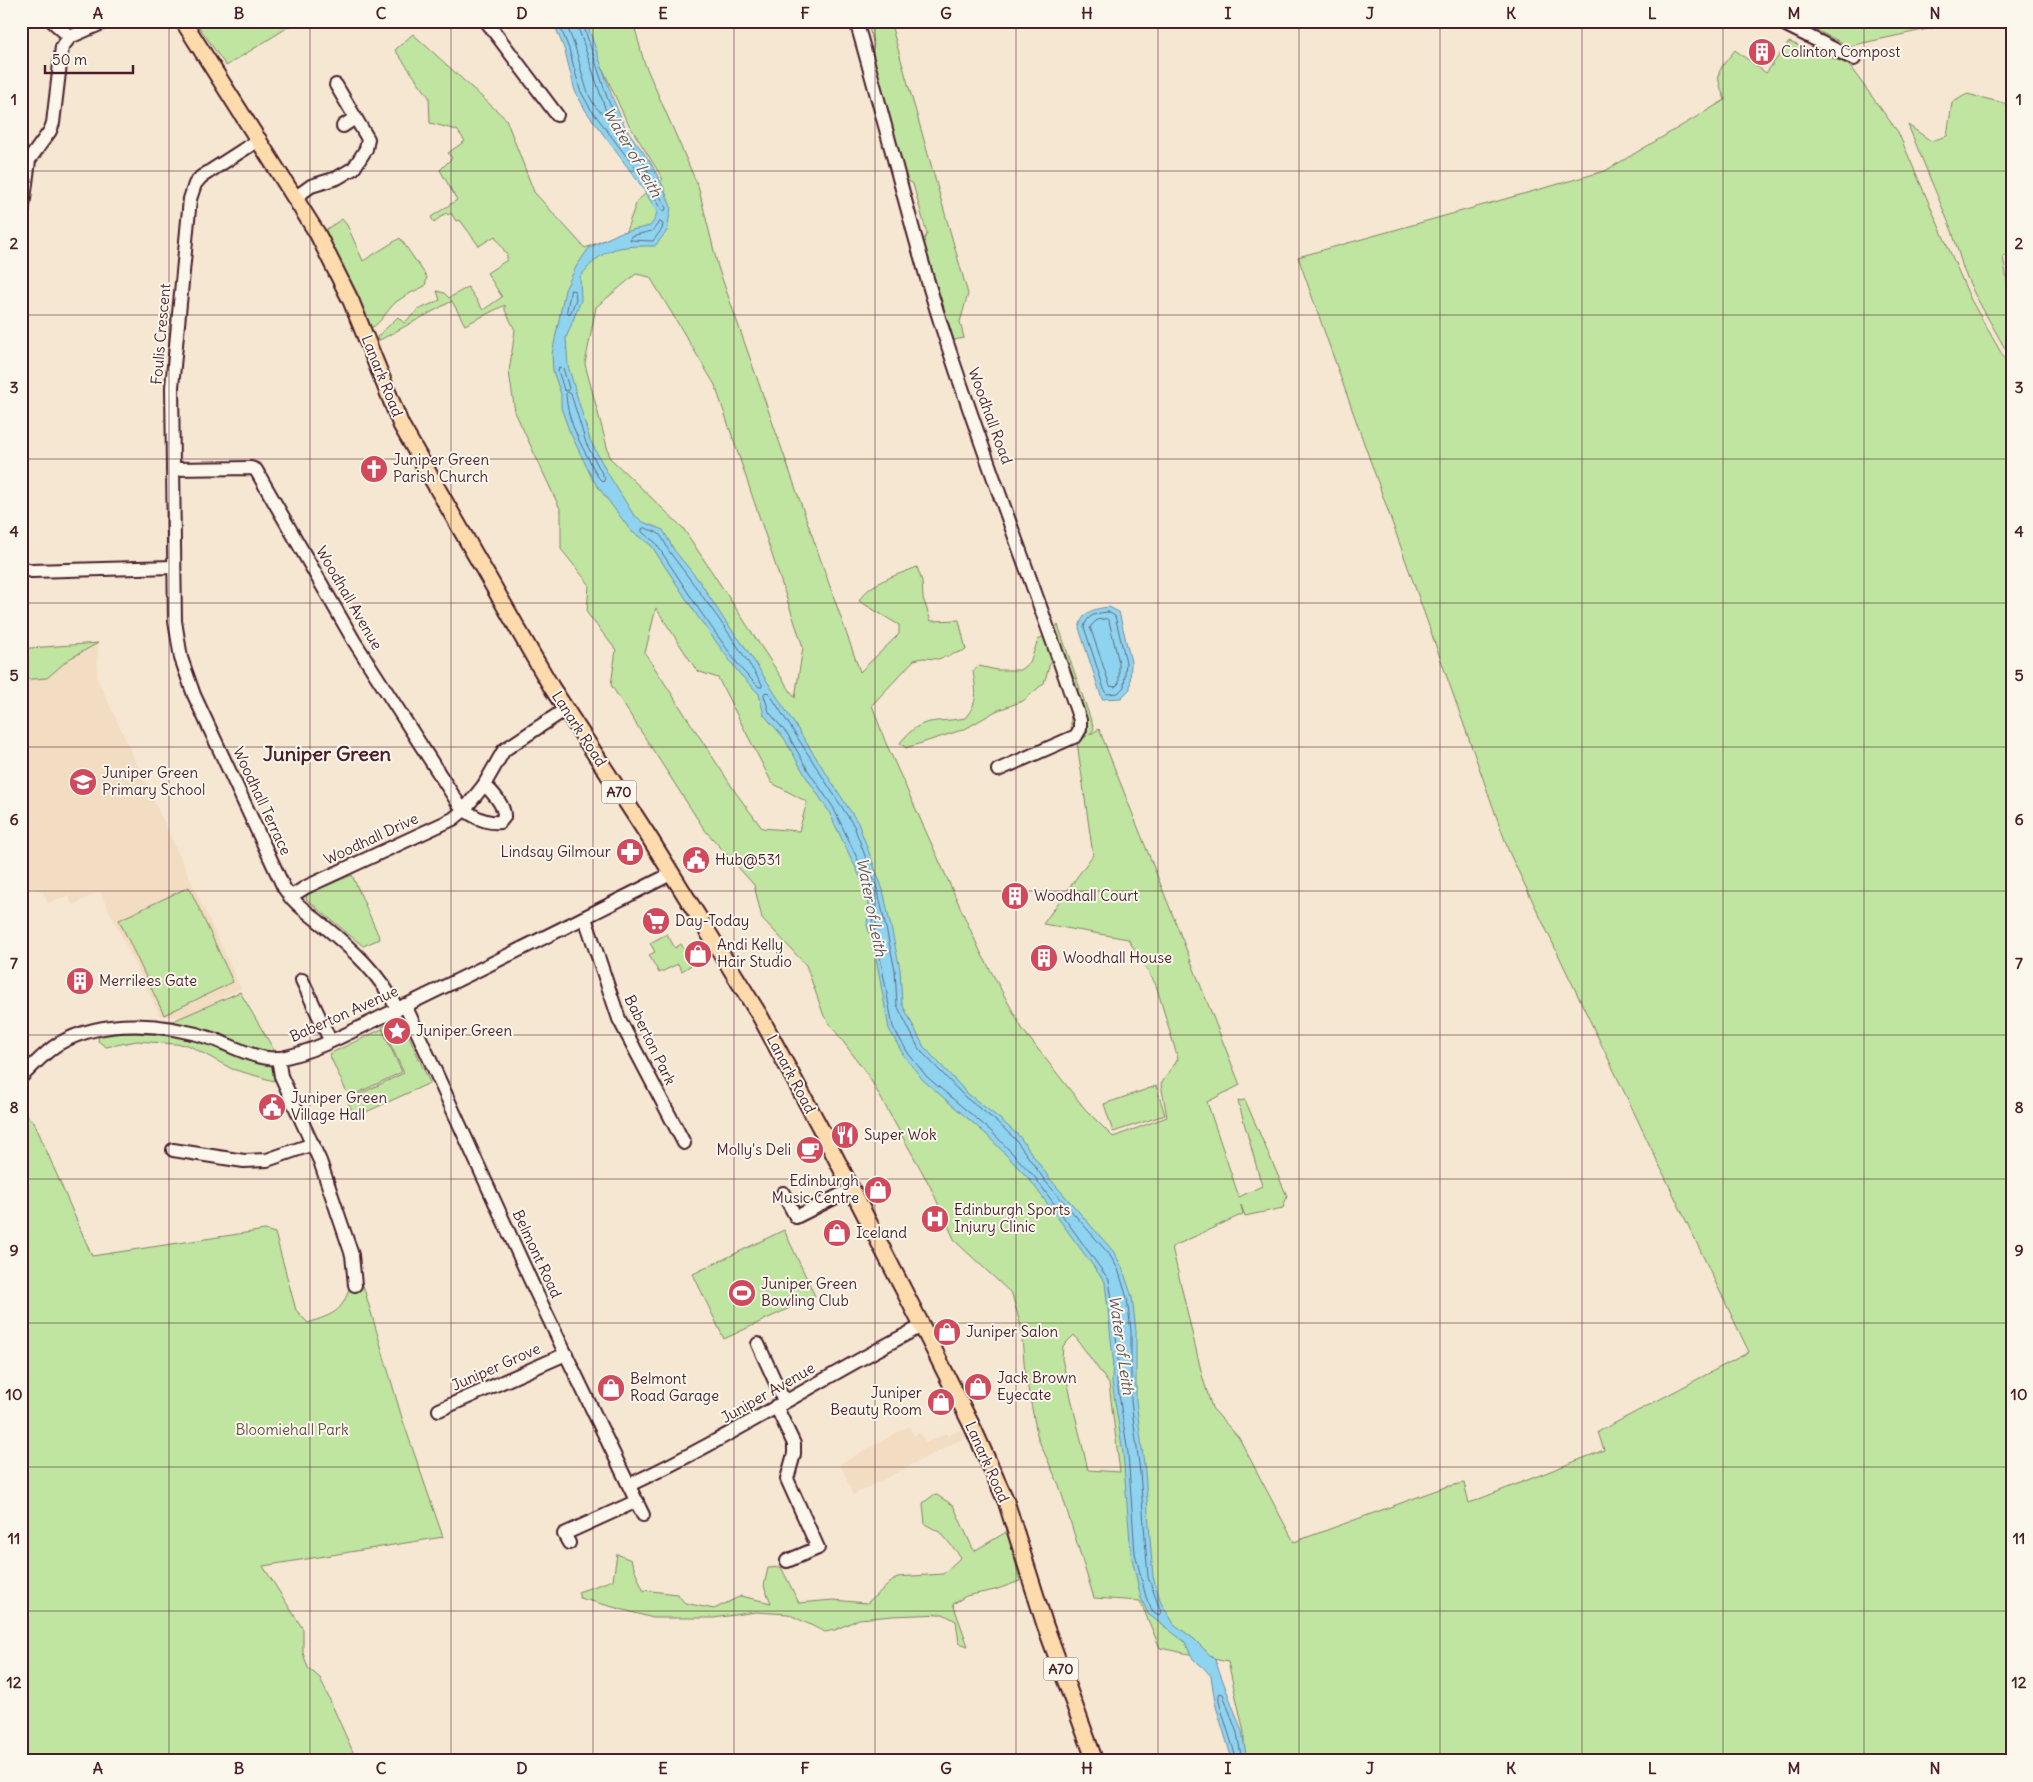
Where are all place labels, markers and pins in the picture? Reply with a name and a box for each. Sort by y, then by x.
building icon: Colinton Compost [1747,37,1777,67]
place label: Colinton Compost [1781,42,1900,61]
place label: Juniper Green Parish Church [393,450,489,486]
church icon: Juniper Green Parish Church [359,454,389,484]
place label: Juniper Green Primary School [102,763,205,799]
school or university icon: Juniper Green Primary School [68,767,98,797]
pharmacy icon: Lindsay Gilmour [615,837,645,867]
place label: Lindsay Gilmour [501,842,611,861]
public building icon: Hub@531 [681,845,711,875]
place label: Hub@531 [715,850,781,869]
building icon: Woodhall Court [1000,881,1030,911]
place label: Woodhall Court [1034,886,1138,905]
supermarket icon: Day-Today [641,906,671,936]
place label: Day-Today [675,911,749,930]
place label: Andi Kelly Hair Studio [717,935,792,971]
shop icon: Andi Kelly Hair Studio [683,939,713,969]
building icon: Woodhall House [1029,943,1059,973]
place label: Woodhall House [1063,948,1172,967]
building icon: Merrilees Gate [65,966,95,996]
place label: Merrilees Gate [99,971,197,990]
place icon: Juniper Green [382,1016,412,1046]
place label: Juniper Green [416,1021,512,1040]
place label: Juniper Green Village Hall [291,1088,387,1124]
public building icon: Juniper Green Village Hall [257,1092,287,1122]
restaurant icon: Super Wok [830,1120,860,1150]
place label: Super Wok [864,1125,937,1144]
cafe icon: Molly's Deli [795,1135,825,1165]
place label: Molly's Deli [717,1140,791,1159]
place label: Edinburgh Music Centre [772,1171,859,1207]
shop icon: Edinburgh Music Centre [863,1175,893,1205]
place label: Edinburgh Sports Injury Clinic [954,1200,1071,1236]
hospital icon: Edinburgh Sports Injury Clinic [920,1204,950,1234]
shop icon: Iceland [822,1218,852,1248]
place label: Iceland [856,1223,907,1242]
place label: Juniper Green Bowling Club [761,1274,857,1310]
sports icon: Juniper Green Bowling Club [727,1278,757,1308]
shop icon: Juniper Salon [932,1317,962,1347]
place label: Juniper Salon [966,1322,1058,1341]
place label: Jack Brown Eyecate [997,1368,1077,1404]
place label: Belmont Road Garage [630,1369,719,1405]
shop icon: Jack Brown Eyecate [963,1372,993,1402]
shop icon: Belmont Road Garage [596,1373,626,1403]
place label: Juniper Beauty Room [830,1383,922,1419]
shop icon: Juniper Beauty Room [926,1387,956,1417]

